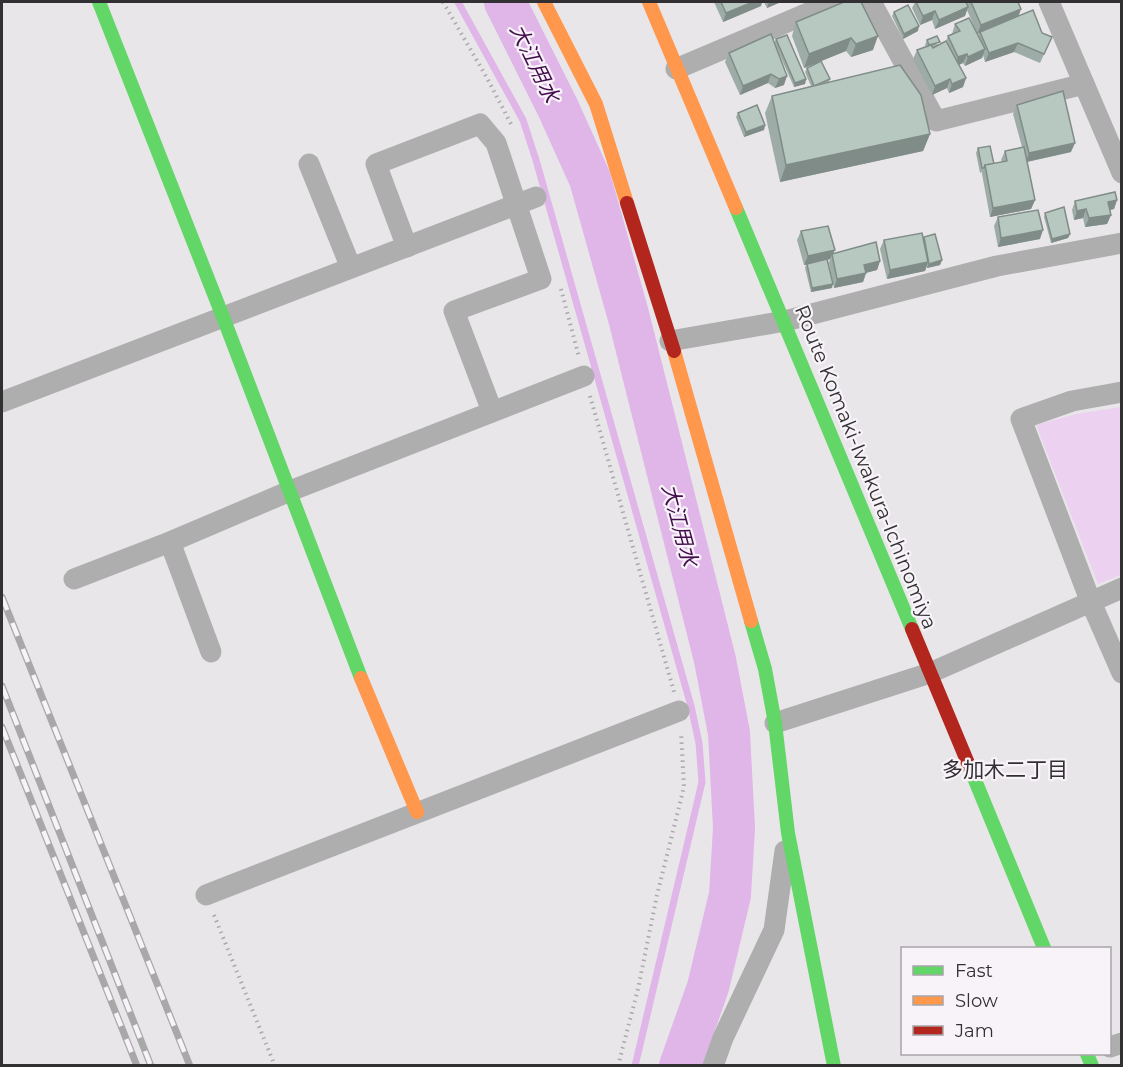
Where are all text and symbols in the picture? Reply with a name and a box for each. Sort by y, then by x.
water label: 大江用水 [505,20,566,108]
street label: Route Komaki-Iwakura-Ichinomiya [790,301,942,633]
water label: 大江用水 [657,481,703,571]
district label: 多加木二丁目 [942,757,1068,782]
legend [901,947,1111,1055]
text: Fast [955,960,993,982]
text: Slow [955,990,998,1012]
text: Jam [954,1020,994,1042]

